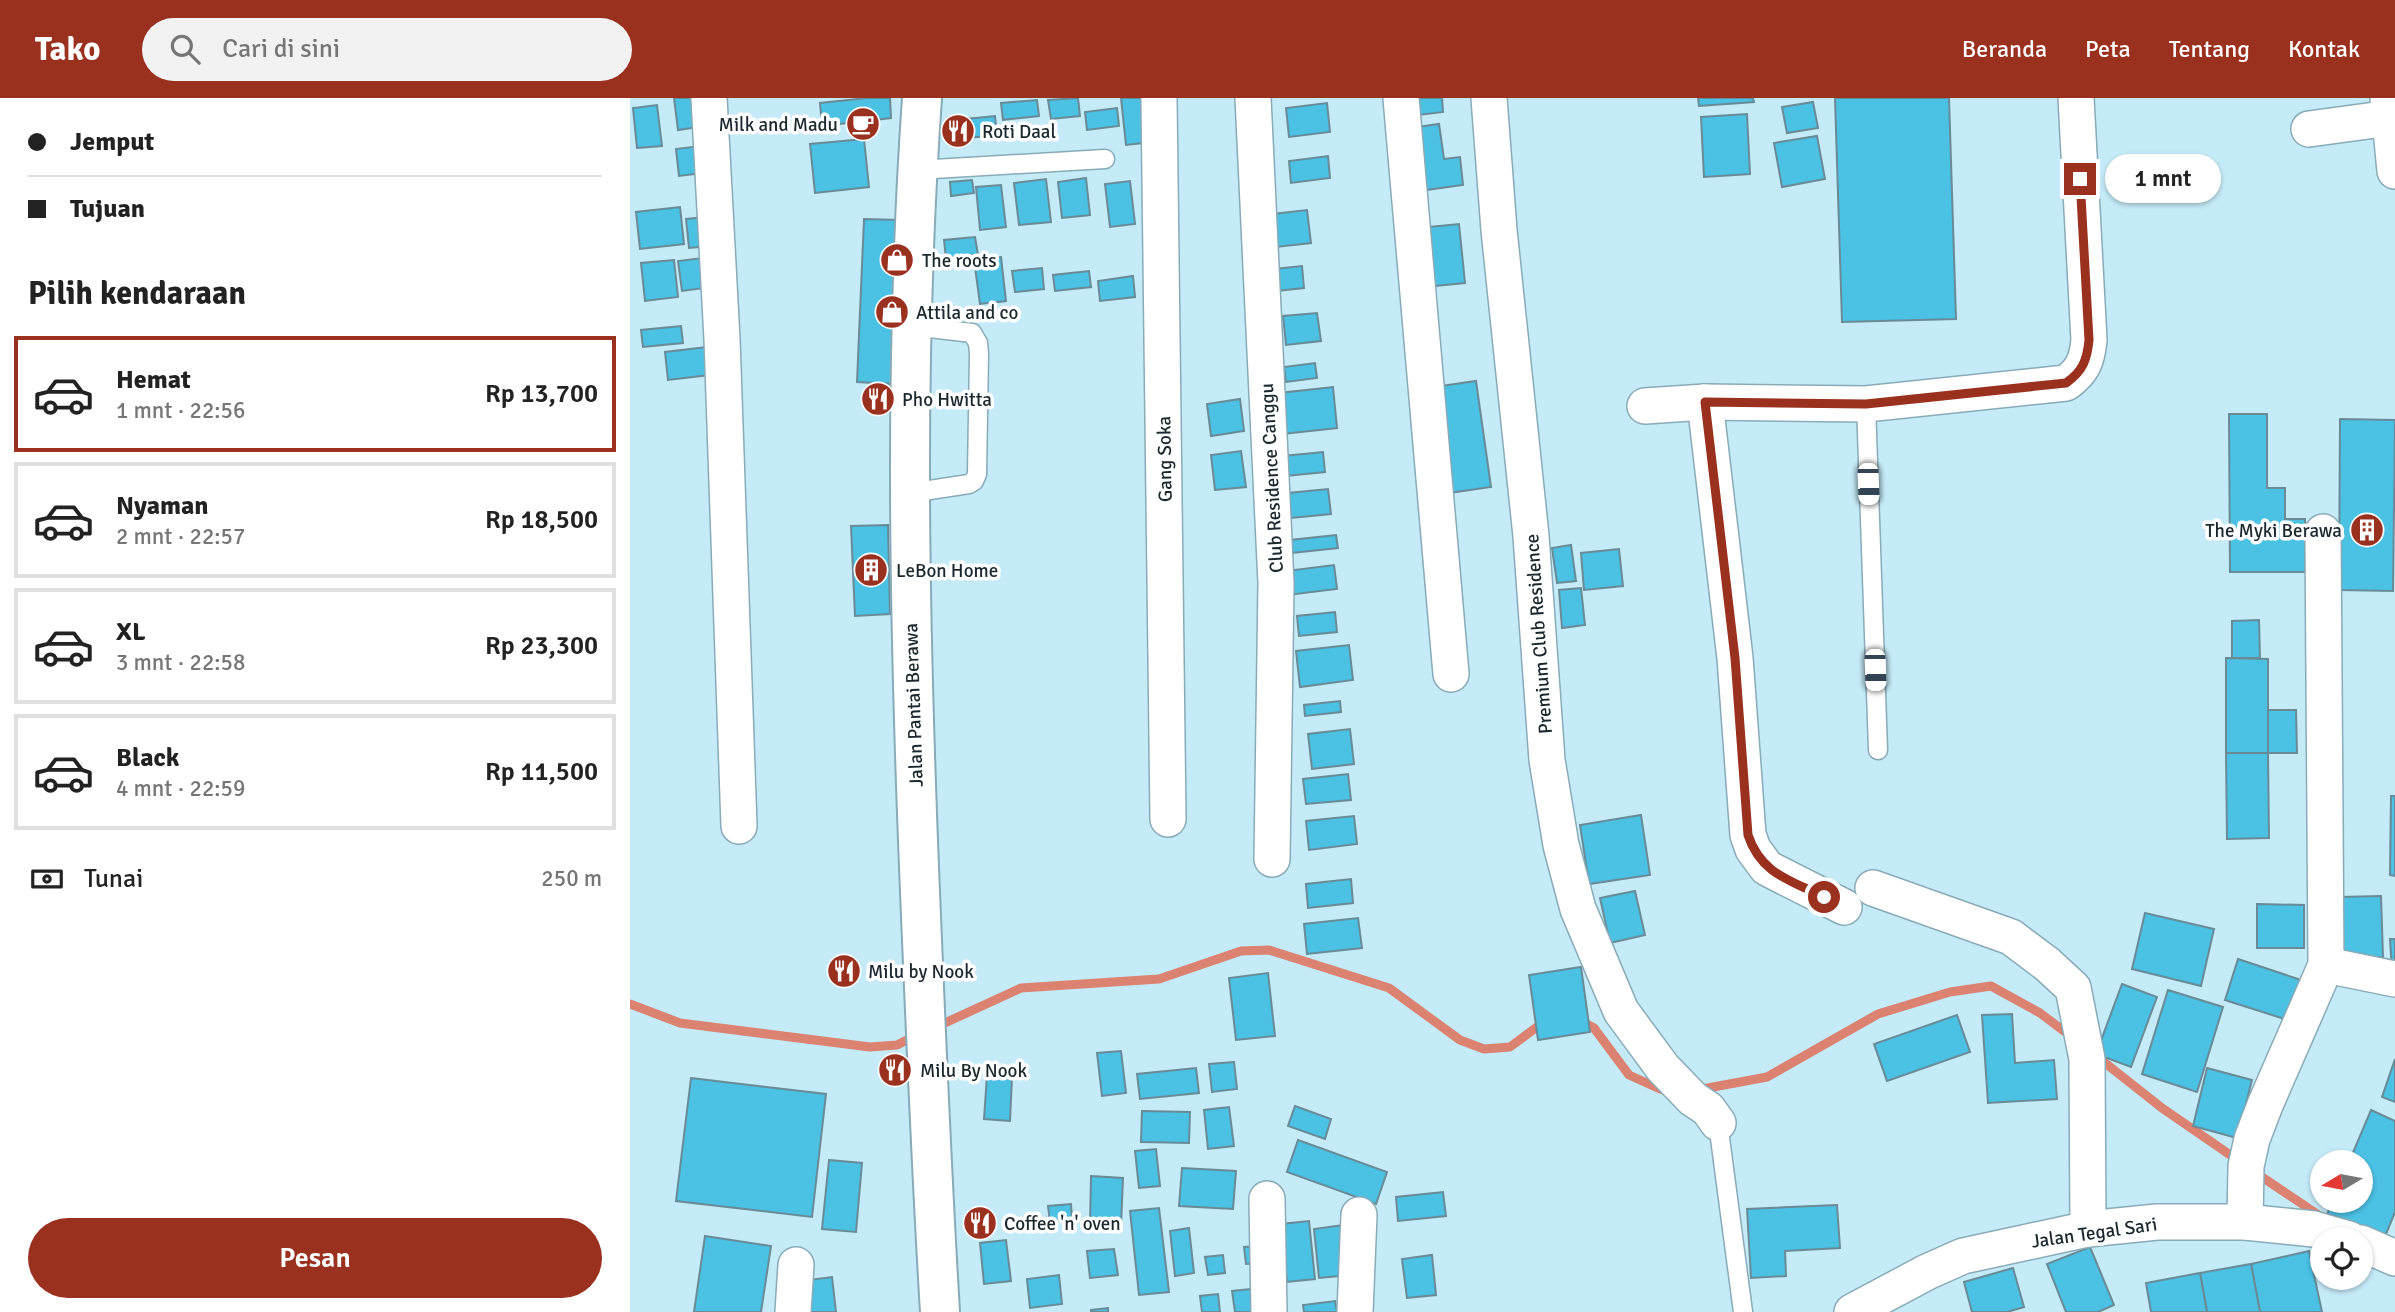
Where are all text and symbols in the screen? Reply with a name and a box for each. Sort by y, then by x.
search box [142,18,632,81]
text: Tako [35,29,100,70]
icon: search [166,30,204,68]
text: Cari di sini [222,33,340,65]
text: Beranda [1962,34,2047,64]
text: Peta [2085,34,2131,64]
text: Tentang [2169,34,2250,64]
text: Kontak [2288,34,2360,64]
cafe icon: Milk and Madu [844,105,882,143]
restaurant icon: Roti Daal [939,112,977,150]
place label: Milk and Madu [719,113,838,137]
place label: Roti Daal [982,120,1056,144]
text: Jemput [70,126,154,158]
callout: 1 mnt [2104,154,2220,204]
route end [2064,163,2096,195]
text: 1 mnt [2135,164,2191,193]
text: Tujuan [70,193,145,225]
shop icon: The roots [878,241,916,279]
place label: The roots [922,249,997,273]
text: Pilih kendaraan [28,274,246,313]
shop icon: Attila and co [873,293,911,331]
place label: Attila and co [916,301,1018,325]
icon: car [32,363,95,426]
text: Hemat [116,364,191,396]
text: Rp 13,700 [485,378,598,410]
restaurant icon: Pho Hwitta [859,380,897,418]
street label: Club Residence Canggu [1255,383,1289,573]
place label: Pho Hwitta [902,388,992,412]
text: 1 mnt · 22:56 [116,396,245,425]
street label: Gang Soka [1152,416,1178,502]
car [1857,463,1880,505]
icon: car [32,489,95,552]
text: Nyaman [116,490,209,522]
text: Rp 18,500 [485,504,598,536]
building icon: The Myki Berawa [2348,511,2386,549]
place label: The Myki Berawa [2205,519,2342,543]
text: 2 mnt · 22:57 [116,522,245,551]
street label: Premium Club Residence [1520,533,1558,735]
building icon: LeBon Home [852,551,890,589]
place label: LeBon Home [896,559,998,583]
icon: car [32,615,95,678]
text: XL [116,616,146,648]
street label: Jalan Pantai Berawa [899,623,929,787]
text: Rp 23,300 [485,630,598,662]
text: 3 mnt · 22:58 [116,648,245,677]
car [1864,649,1887,691]
icon: car [32,741,95,804]
text: Black [116,742,179,774]
text: Rp 11,500 [485,756,598,788]
text: 4 mnt · 22:59 [116,774,245,803]
icon: cash [28,860,66,898]
text: Tunai [84,863,143,895]
text: 250 m [541,864,602,893]
route start [1808,881,1840,913]
restaurant icon: Milu by Nook [825,952,863,990]
place label: Milu by Nook [868,960,974,984]
restaurant icon: Milu By Nook [876,1051,914,1089]
place label: Milu By Nook [920,1059,1027,1083]
north arrow [2310,1150,2373,1213]
map controls [2310,1150,2373,1290]
restaurant icon: Coffee 'n' oven [961,1204,999,1242]
place label: Coffee 'n' oven [1004,1212,1121,1236]
street label: Jalan Tegal Sari [2030,1212,2159,1254]
button: Pesan [28,1218,602,1298]
button: locate [2310,1227,2373,1290]

